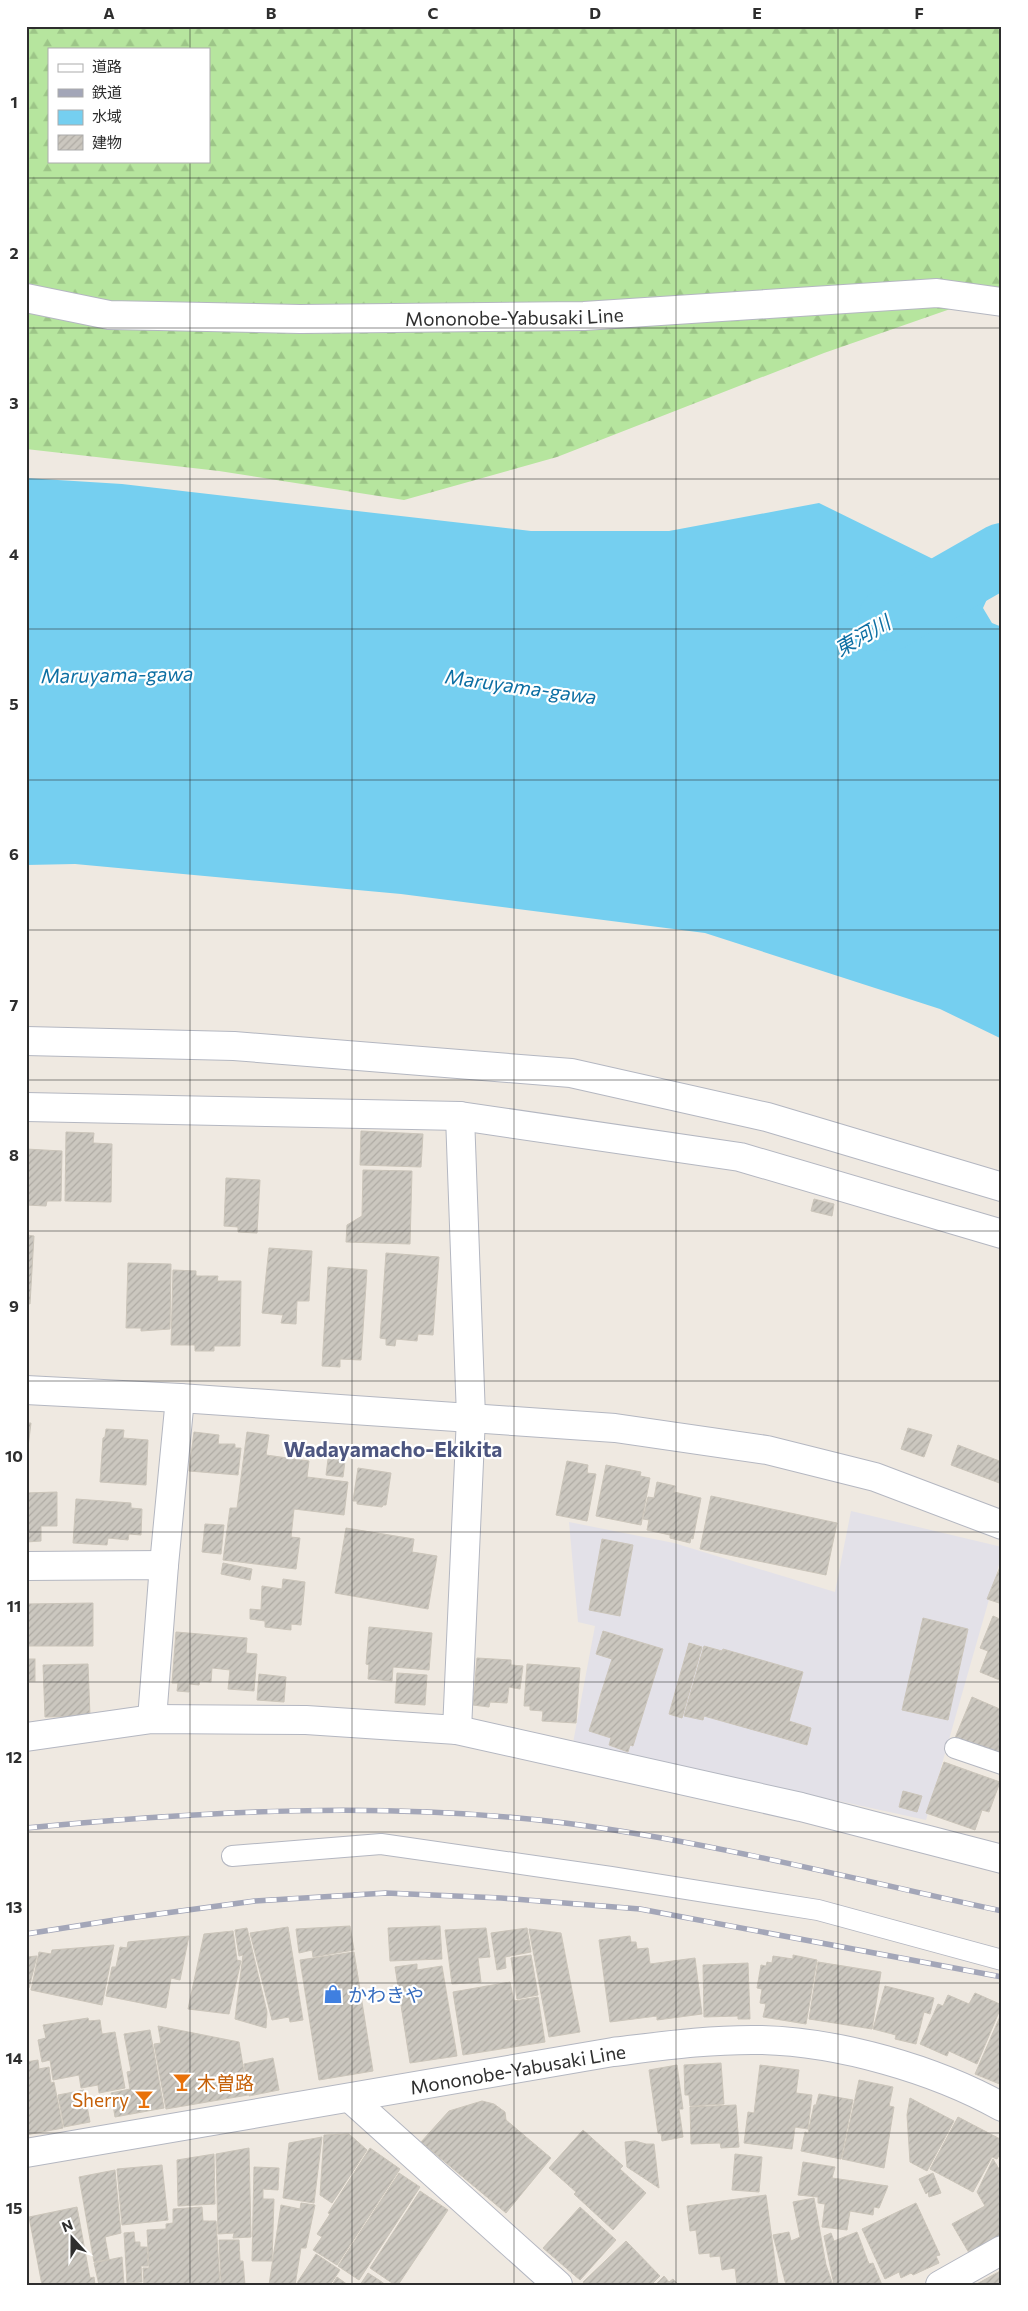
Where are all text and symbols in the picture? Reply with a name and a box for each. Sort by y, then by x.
text: A [103,3,115,22]
text: B [266,3,277,22]
text: C [428,3,439,22]
text: D [589,3,601,22]
text: E [752,3,762,22]
text: F [914,3,924,22]
legend [48,48,210,162]
text: 道路 [92,57,122,75]
text: 鉄道 [92,83,122,101]
text: 1 [10,92,18,111]
text: 水域 [92,107,122,125]
text: 建物 [92,133,122,151]
text: 2 [9,243,19,262]
street label: Mononobe-Yabusaki Line [405,302,624,329]
text: 3 [9,393,19,412]
text: 4 [9,544,19,563]
water label: 東河川 [830,609,896,660]
water label: Maruyama-gawa [41,661,193,687]
water label: Maruyama-gawa [444,664,598,708]
text: 5 [9,694,19,713]
text: 6 [9,844,19,863]
text: 7 [10,995,19,1014]
text: 8 [9,1145,19,1164]
text: 9 [9,1296,19,1315]
district label: Wadayamacho-Ekikita [284,1436,502,1461]
text: 10 [5,1446,23,1465]
text: 11 [7,1596,21,1615]
text: 12 [6,1747,22,1766]
text: 13 [6,1897,22,1916]
shop icon: かわきや [322,1983,344,2005]
place label: かわきや [348,1983,424,2006]
street label: Mononobe-Yabusaki Line [408,2039,627,2098]
text: 14 [5,2048,23,2067]
bar icon: 木曽路 [171,2071,193,2093]
place label: 木曽路 [197,2071,254,2094]
place label: Sherry [72,2088,129,2111]
bar icon: Sherry [133,2088,155,2110]
text: 15 [6,2198,22,2217]
north arrow [48,2214,98,2264]
text: N [59,2216,75,2235]

